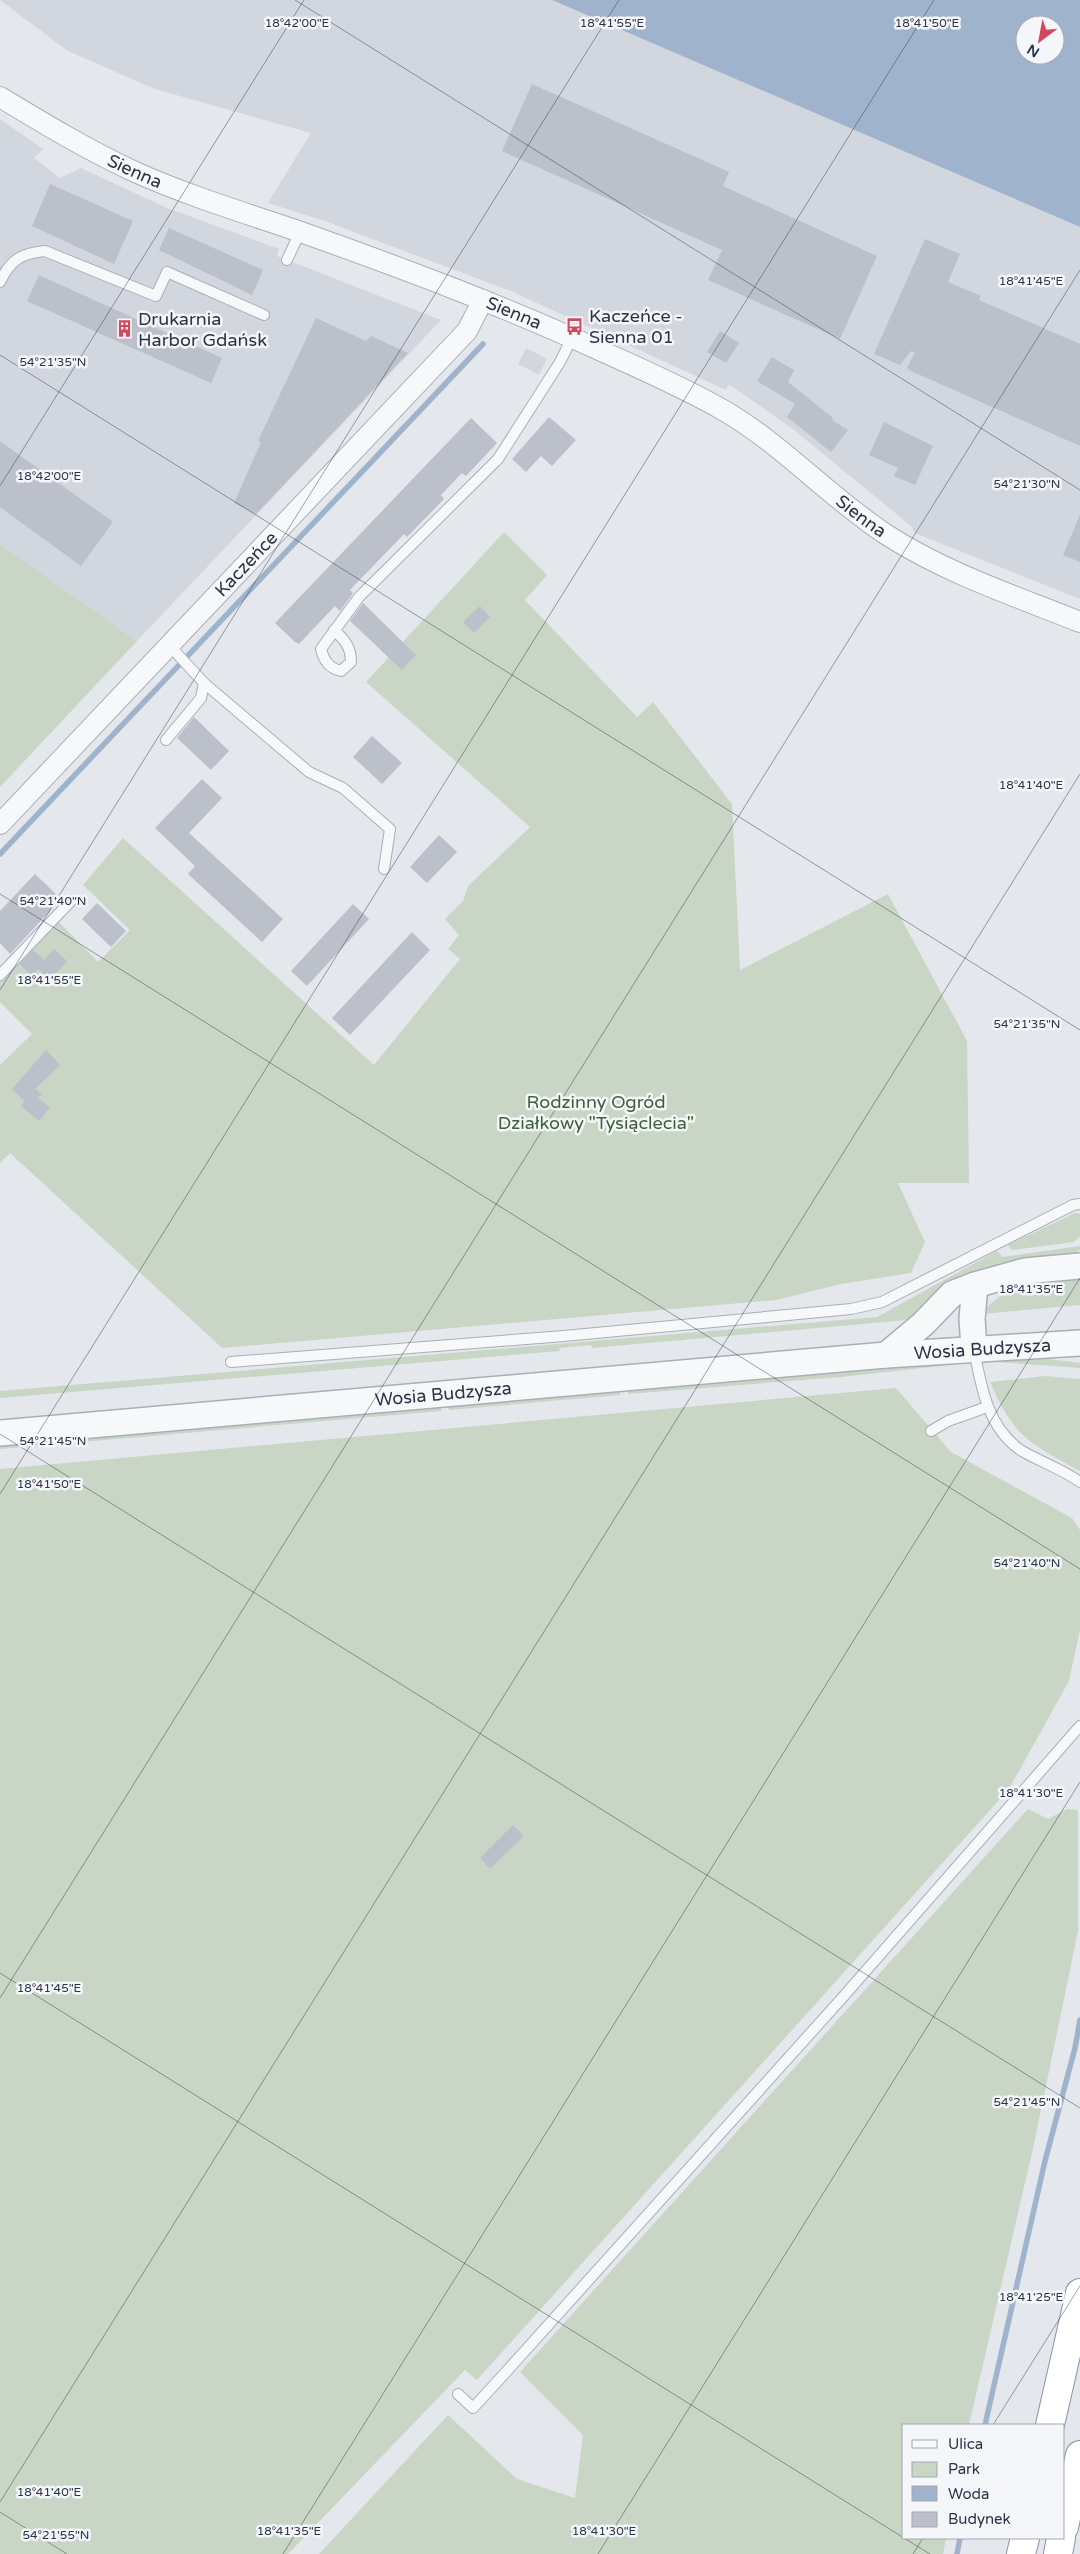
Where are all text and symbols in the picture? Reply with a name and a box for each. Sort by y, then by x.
north arrow [1015,15,1065,65]
text: 18°42'00"E [265,16,330,30]
text: 18°41'55"E [580,16,645,30]
text: 18°41'50"E [895,16,960,30]
text: N [1024,40,1043,61]
street label: Sienna [104,149,165,193]
text: 18°41'45"E [999,274,1064,288]
street label: Sienna [483,292,545,334]
place label: Kaczeńce - Sienna 01 [589,305,683,348]
place label: Drukarnia Harbor Gdańsk [138,308,267,351]
bus stop icon: Kaczeńce - Sienna 01 [565,316,585,336]
building icon: Drukarnia Harbor Gdańsk [114,319,134,339]
text: 54°21'35"N [20,355,87,369]
text: 18°42'00"E [17,469,82,483]
text: 54°21'30"N [994,477,1061,491]
street label: Sienna [831,490,891,542]
street label: Kaczeńce [210,527,282,601]
text: 18°41'40"E [999,778,1064,792]
text: 54°21'40"N [20,894,87,908]
text: 18°41'55"E [17,973,82,987]
text: 54°21'35"N [994,1017,1061,1031]
park label: Rodzinny Ogród Działkowy "Tysiąclecia" [498,1091,694,1134]
text: 18°41'35"E [999,1282,1064,1296]
street label: Wosia Budzysza [913,1334,1052,1364]
street label: Wosia Budzysza [374,1377,513,1411]
text: 54°21'45"N [20,1434,87,1448]
text: 18°41'50"E [17,1477,82,1491]
text: 54°21'40"N [994,1556,1061,1570]
text: 18°41'30"E [999,1786,1064,1800]
text: 18°41'45"E [17,1981,82,1995]
text: 54°21'45"N [994,2095,1061,2109]
text: 18°41'25"E [999,2290,1064,2304]
legend [902,2424,1065,2539]
text: Ulica [948,2435,983,2453]
text: Park [948,2460,980,2478]
text: 18°41'40"E [17,2485,82,2499]
text: Woda [948,2485,990,2503]
text: Budynek [948,2510,1011,2528]
text: 18°41'35"E [257,2524,322,2538]
text: 18°41'30"E [572,2524,637,2538]
text: 54°21'55"N [23,2528,90,2542]

